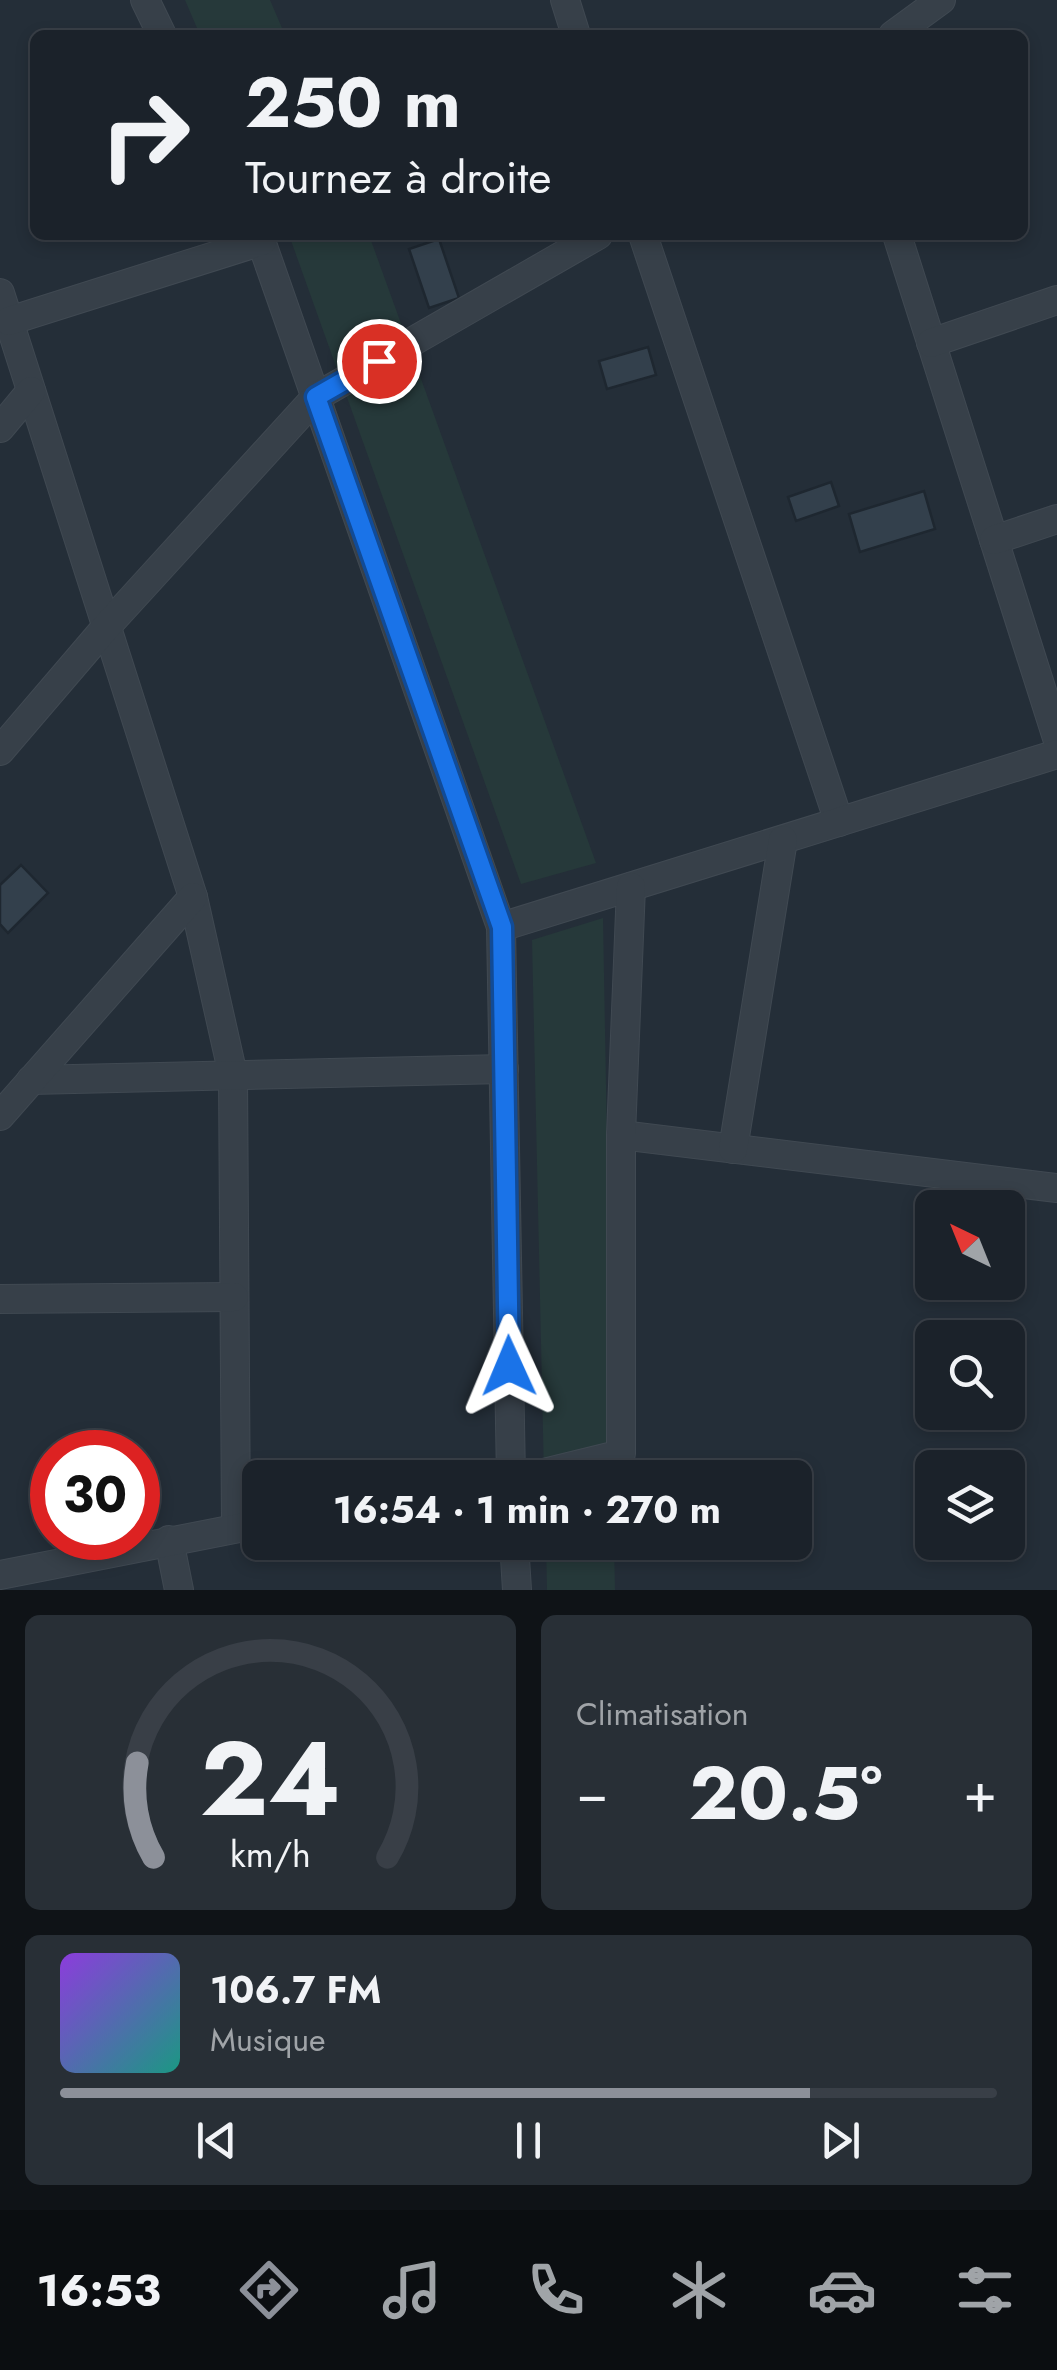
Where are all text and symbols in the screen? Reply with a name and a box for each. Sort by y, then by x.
text: 250 m [245,52,461,153]
icon: right [80,70,210,200]
text: Tournez à droite [245,145,551,210]
pin [337,319,422,404]
icon: arrive [352,334,407,389]
north arrow [915,1190,1025,1300]
map controls [915,1190,1025,1560]
position arrow [457,1314,561,1418]
button: search [915,1320,1025,1430]
speed limit sign: 30 [30,1430,160,1560]
button: layers [915,1450,1025,1560]
text: 16:54 · 1 min · 270 m [333,1482,721,1537]
text: Climatisation [576,1691,749,1737]
text: 24 [200,1704,341,1854]
text: 20.5° [689,1739,883,1847]
text: − [576,1753,608,1833]
text: + [963,1753,997,1833]
text: km/h [230,1829,311,1880]
text: 106.7 FM [210,1962,381,2017]
text: Musique [210,2017,325,2063]
icon: previous [189,2113,244,2168]
icon: pause [501,2113,556,2168]
icon: next [813,2113,868,2168]
icon: directions [234,2255,304,2325]
icon: music [377,2255,447,2325]
icon: phone [521,2255,591,2325]
icon: climate [664,2255,734,2325]
icon: car [807,2255,877,2325]
icon: filters [950,2255,1020,2325]
text: 16:53 [37,2258,161,2323]

